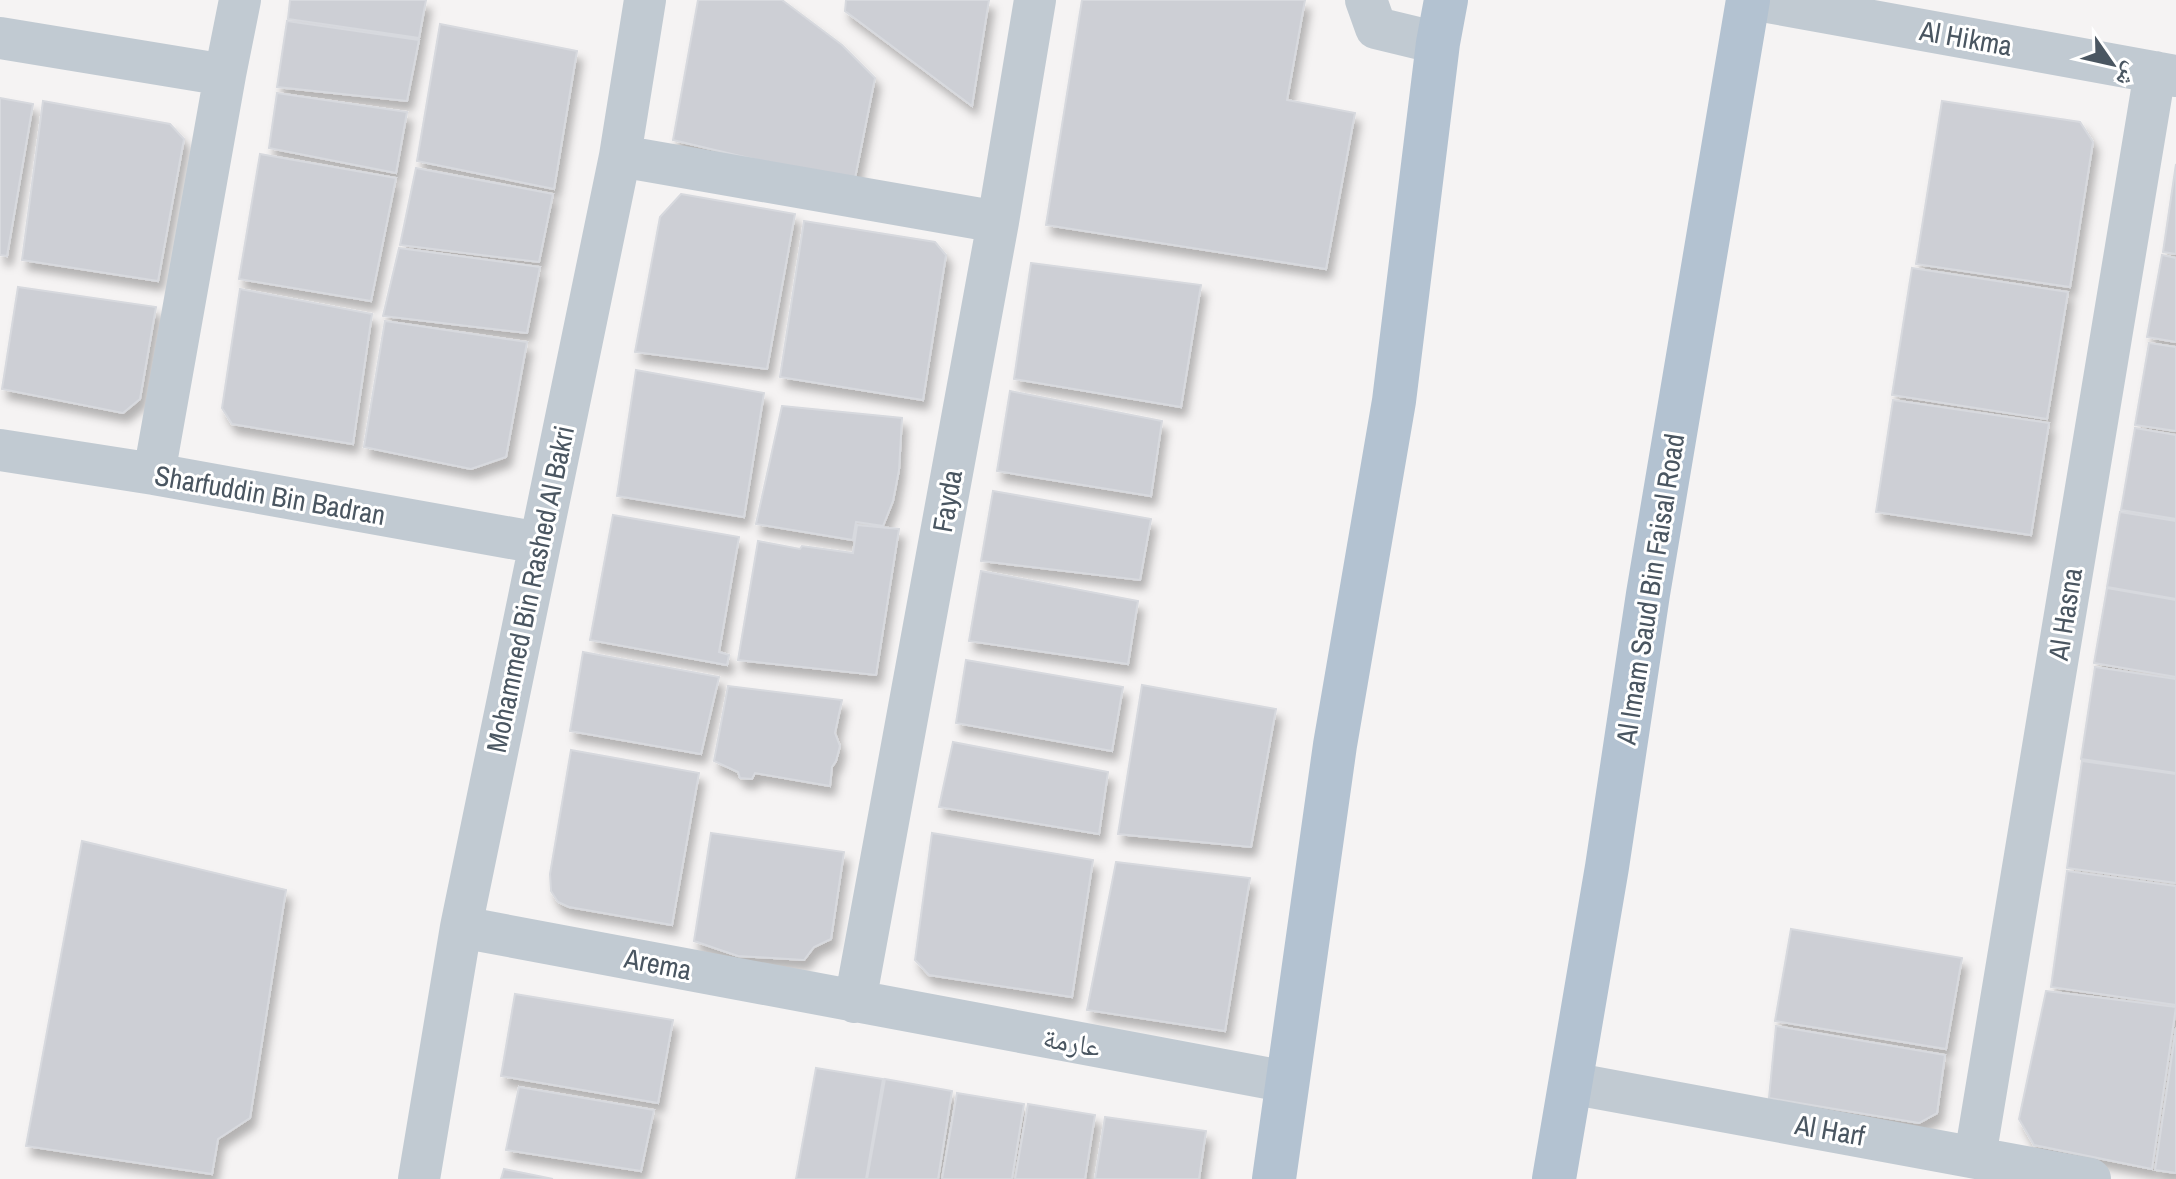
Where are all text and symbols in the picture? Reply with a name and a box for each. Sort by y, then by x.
street label: Al Hikma [1916,11,2015,65]
north arrow [2072,24,2152,104]
text: ش [2110,57,2148,93]
street label: Mohammed Bin Rashed Al Bakri [477,422,583,756]
street label: Al Imam Saud Bin Faisal Road [1607,431,1693,748]
street label: Sharfuddin Bin Badran [152,456,388,534]
street label: Fayda [923,467,971,535]
street label: Al Hasna [2039,565,2091,664]
street label: Arema [620,939,695,989]
street label: عارمة [1040,1018,1104,1066]
street label: Al Harf [1791,1105,1868,1155]

